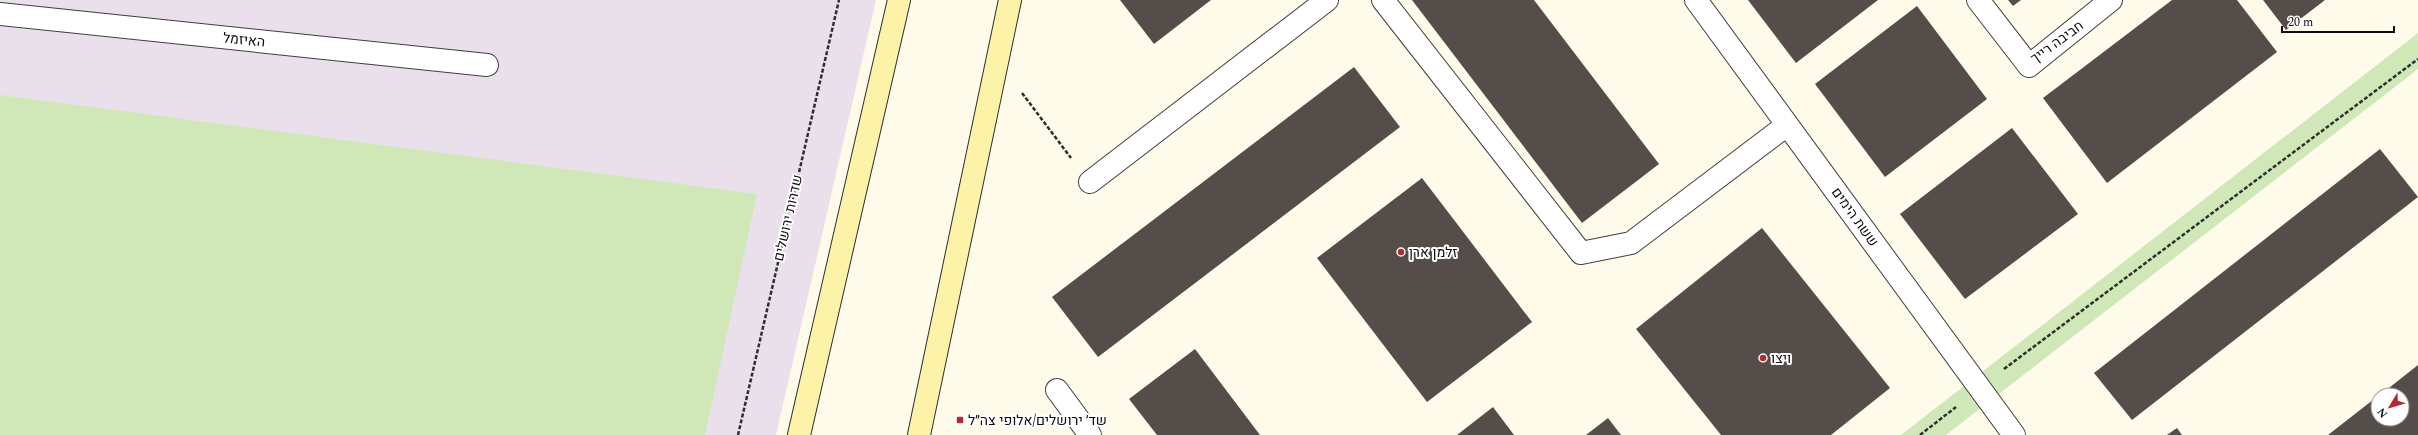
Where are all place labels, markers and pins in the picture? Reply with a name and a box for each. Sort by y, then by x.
place label: זלמן ארן [1409,242,1457,263]
marker: זלמן ארן [1396,247,1406,257]
place label: ויצו [1771,348,1791,369]
marker: ויצו [1758,353,1768,363]
place label: שד׳ ירושלים/אלופי צה״ל [968,410,1107,431]
marker: שד׳ ירושלים/אלופי צה״ל [955,415,965,425]

